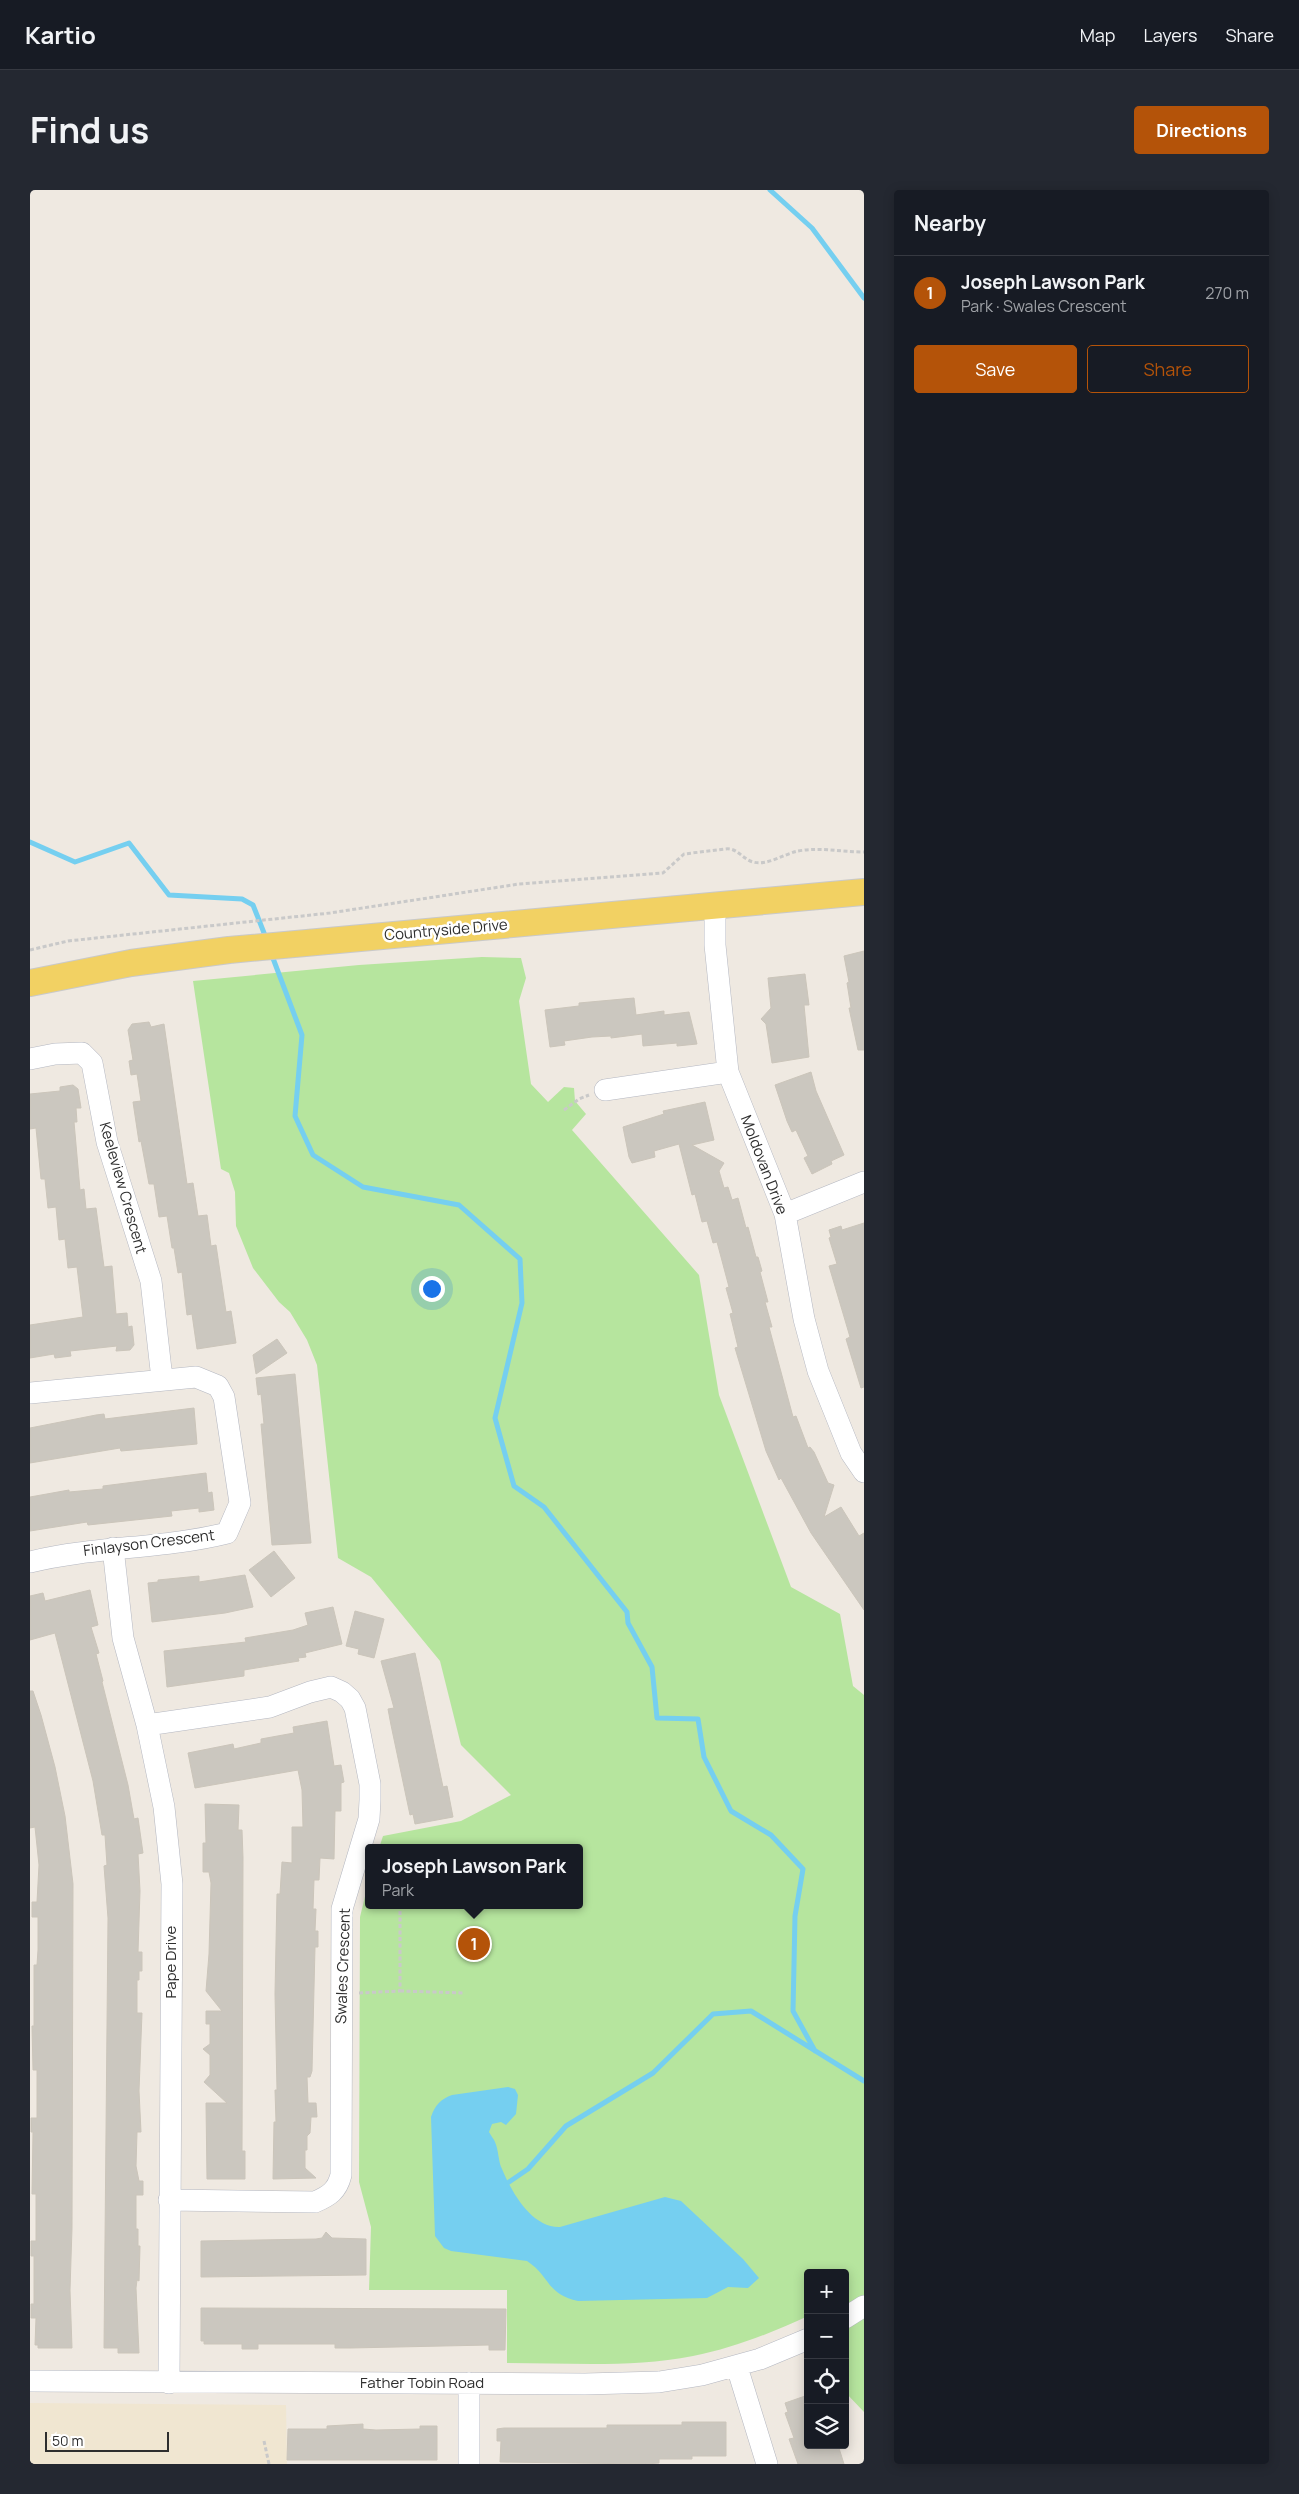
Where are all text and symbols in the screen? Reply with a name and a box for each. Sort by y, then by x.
text: Kartio [25,18,96,51]
text: Map [1080,23,1115,47]
text: Layers [1143,23,1197,47]
text: Share [1225,23,1274,47]
text: Find us [30,106,149,154]
button: Directions [1134,106,1269,154]
text: Nearby [914,209,986,237]
text: Joseph Lawson Park [961,269,1145,295]
text: 1 [926,282,934,304]
text: 270 m [1205,282,1249,304]
text: Park · Swales Crescent [961,295,1127,317]
button: Save [914,345,1077,393]
button: Share [1087,345,1249,393]
street label: Countryside Drive [383,914,509,945]
street label: Moldovan Drive [736,1112,793,1218]
street label: Keeleview Crescent [95,1120,152,1256]
your location [419,1276,445,1302]
street label: Finlayson Crescent [82,1524,216,1561]
popup [365,1844,583,1909]
text: Joseph Lawson Park [382,1853,566,1879]
text: Park [382,1879,414,1901]
street label: Swales Crescent [330,1908,355,2024]
street label: Pape Drive [160,1925,181,1998]
pin: 1 [458,1925,490,1963]
map controls [804,2269,849,2449]
button: + [804,2269,849,2314]
button: − [804,2314,849,2359]
button: locate [804,2359,849,2404]
street label: Father Tobin Road [360,2372,484,2393]
button: layers [804,2404,849,2449]
scale bar [45,2429,169,2452]
text: 50 m [52,2431,83,2450]

